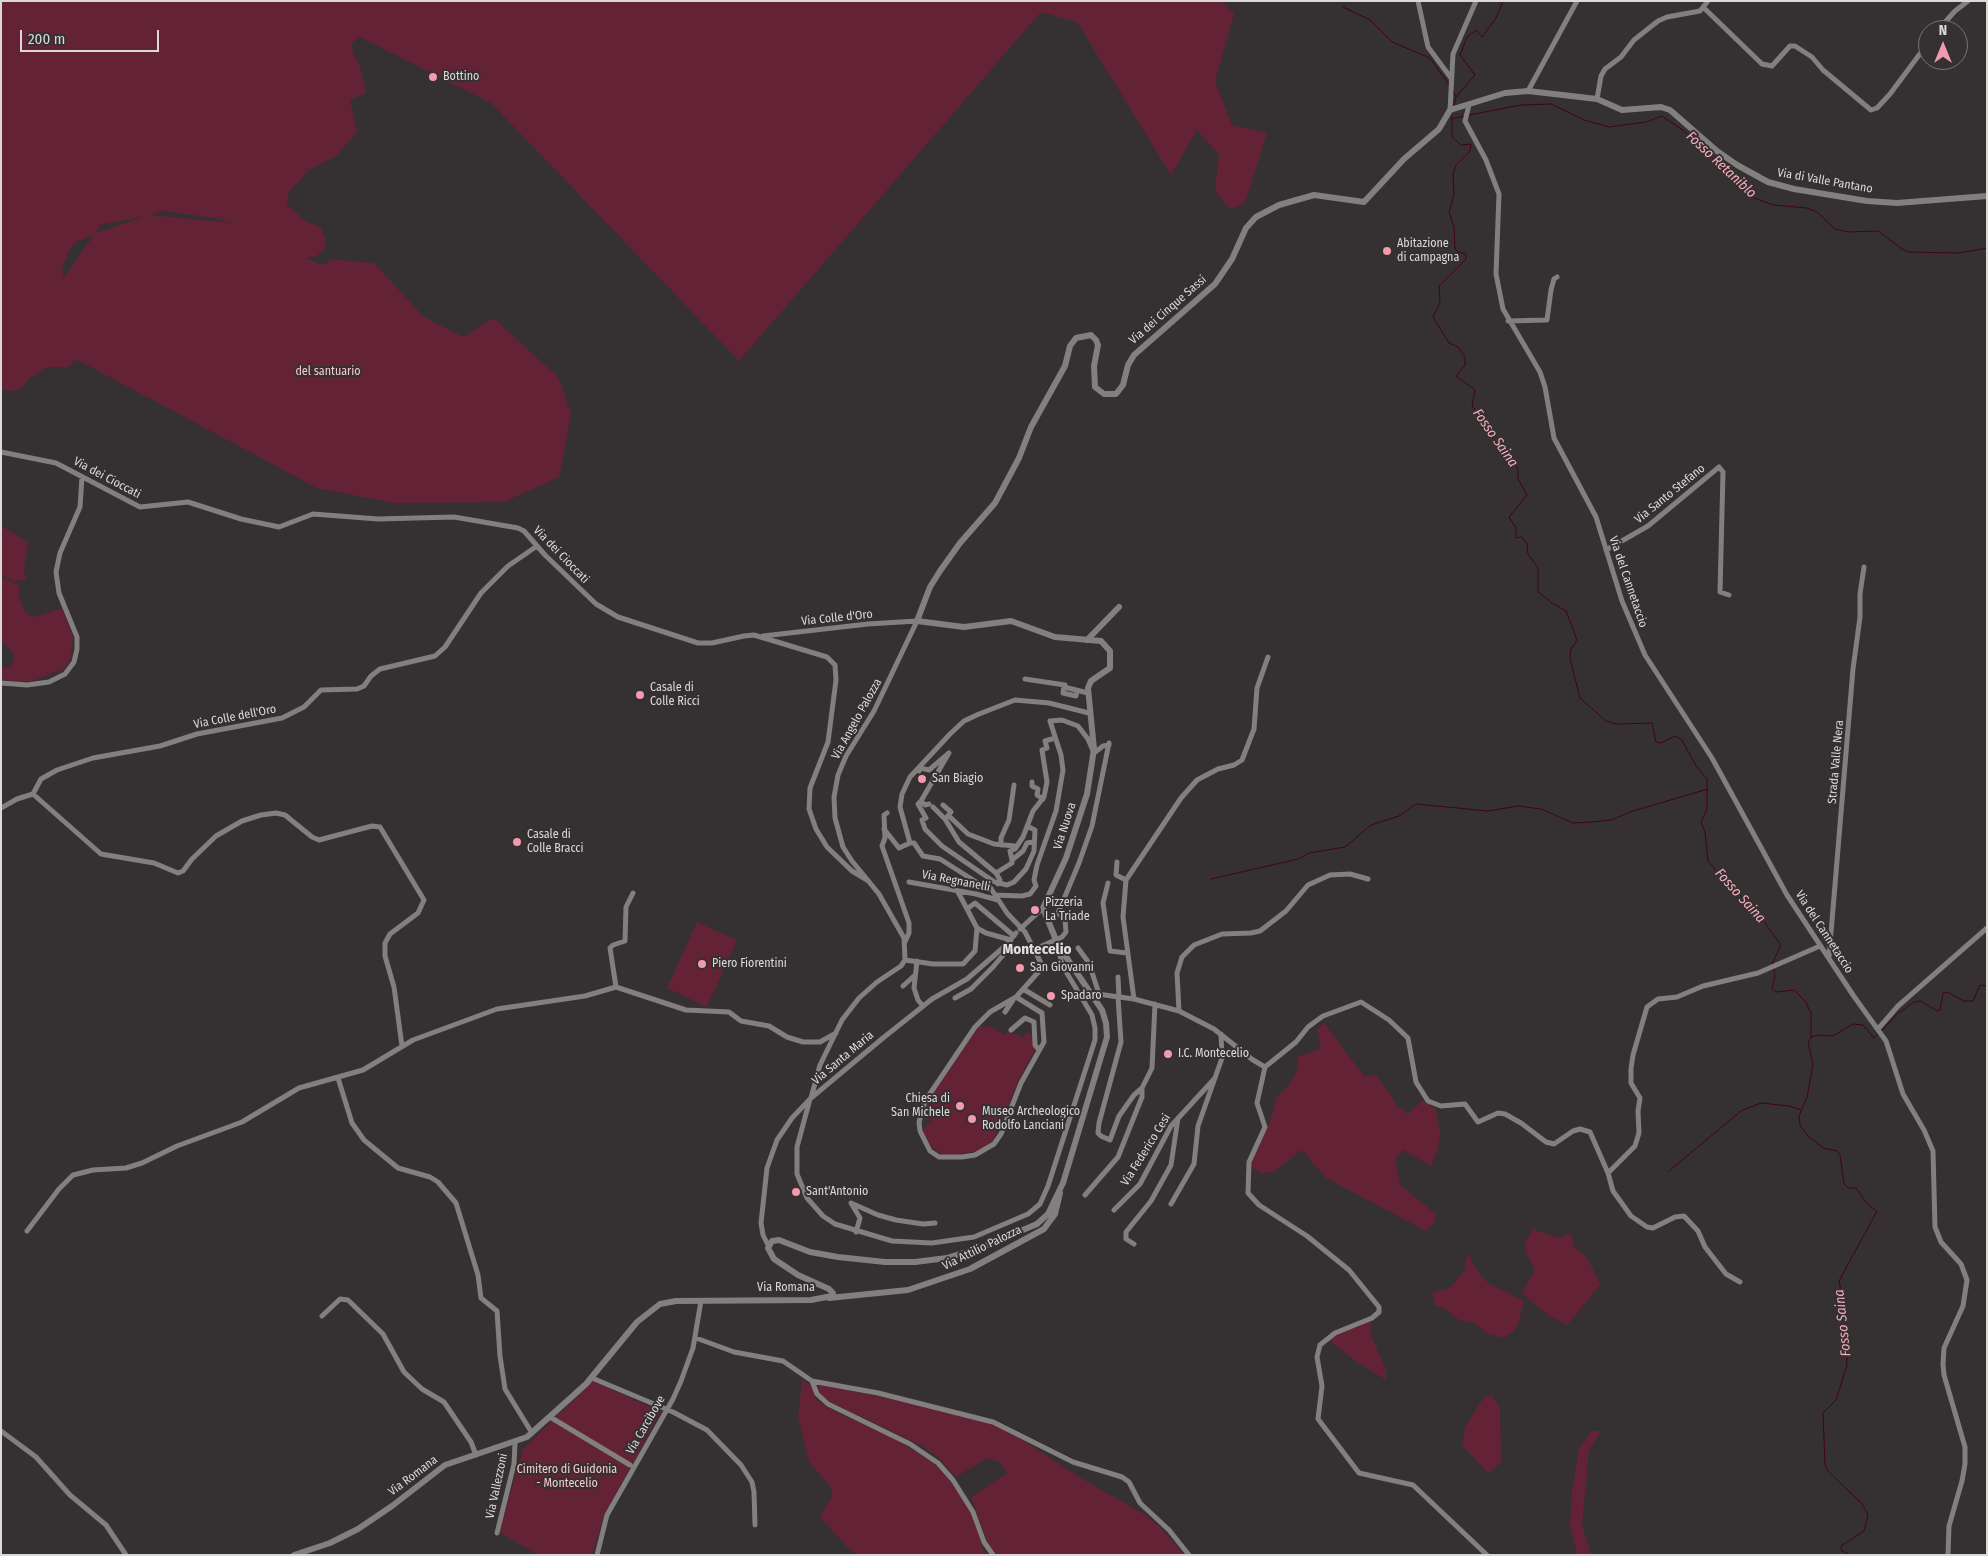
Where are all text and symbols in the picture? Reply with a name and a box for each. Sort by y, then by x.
scale bar [22,20,161,52]
north arrow [1918,20,1968,70]
text: N [1939,22,1947,39]
text: 200 m [28,30,65,48]
place label: Bottino [443,70,479,84]
marker: Bottino [427,71,439,83]
water label: Fosso Retaniblo [1682,128,1760,202]
street label: Via di Valle Pantano [1776,166,1874,196]
place label: Abitazione di campagna [1397,237,1459,265]
marker: Abitazione di campagna [1381,245,1393,257]
street label: Via dei Cinque Sassi [1126,272,1210,348]
park label: del santuario [295,365,361,379]
water label: Fosso Saina [1469,406,1521,470]
street label: Via dei Cioccati [71,454,143,502]
street label: Via Santo Stefano [1632,461,1708,527]
street label: Via dei Cioccati [530,523,592,587]
street label: Via del Cannetaccio [1606,534,1650,630]
street label: Via Colle d'Oro [801,607,873,629]
street label: Via Angelo Palozza [829,676,885,762]
place label: Casale di Colle Ricci [650,681,700,709]
marker: Casale di Colle Ricci [634,689,646,701]
street label: Via Colle dell'Oro [193,702,277,732]
street label: Strada Valle Nera [1825,720,1847,804]
place label: San Biagio [932,772,983,786]
marker: San Biagio [916,773,928,785]
street label: Via Nuova [1051,801,1079,851]
place label: Casale di Colle Bracci [527,828,584,856]
marker: Casale di Colle Bracci [511,836,523,848]
water label: Fosso Saina [1711,865,1769,927]
street label: Via Regnanelli [920,867,992,895]
street label: Via del Cannetaccio [1792,888,1856,976]
place label: Pizzeria La Triade [1045,896,1090,924]
marker: Pizzeria La Triade [1029,904,1041,916]
district label: Montecelio [1002,941,1072,959]
place label: Piero Fiorentini [712,957,787,971]
marker: Piero Fiorentini [696,958,708,970]
place label: San Giovanni [1030,961,1094,975]
marker: San Giovanni [1014,962,1026,974]
place label: Spadaro [1061,989,1102,1003]
marker: Spadaro [1045,990,1057,1002]
street label: Via Santa Maria [809,1028,877,1088]
place label: I.C. Montecelio [1178,1047,1249,1061]
marker: I.C. Montecelio [1162,1048,1174,1060]
place label: Chiesa di San Michele [891,1092,950,1120]
marker: Chiesa di San Michele [954,1100,966,1112]
place label: Museo Archeologico Rodolfo Lanciani [982,1105,1080,1133]
street label: Via Federico Cesi [1118,1111,1174,1189]
marker: Museo Archeologico Rodolfo Lanciani [966,1113,978,1125]
place label: Sant'Antonio [806,1185,868,1199]
marker: Sant'Antonio [790,1186,802,1198]
street label: Via Attilio Palozza [940,1223,1024,1273]
street label: Via Romana [757,1281,815,1295]
water label: Fosso Saina [1831,1289,1855,1357]
street label: Via Carcibove [623,1393,669,1457]
street label: Via Vallezzoni [483,1452,511,1520]
street label: Via Romana [386,1453,440,1499]
park label: Cimitero di Guidonia - Montecelio [517,1463,617,1491]

